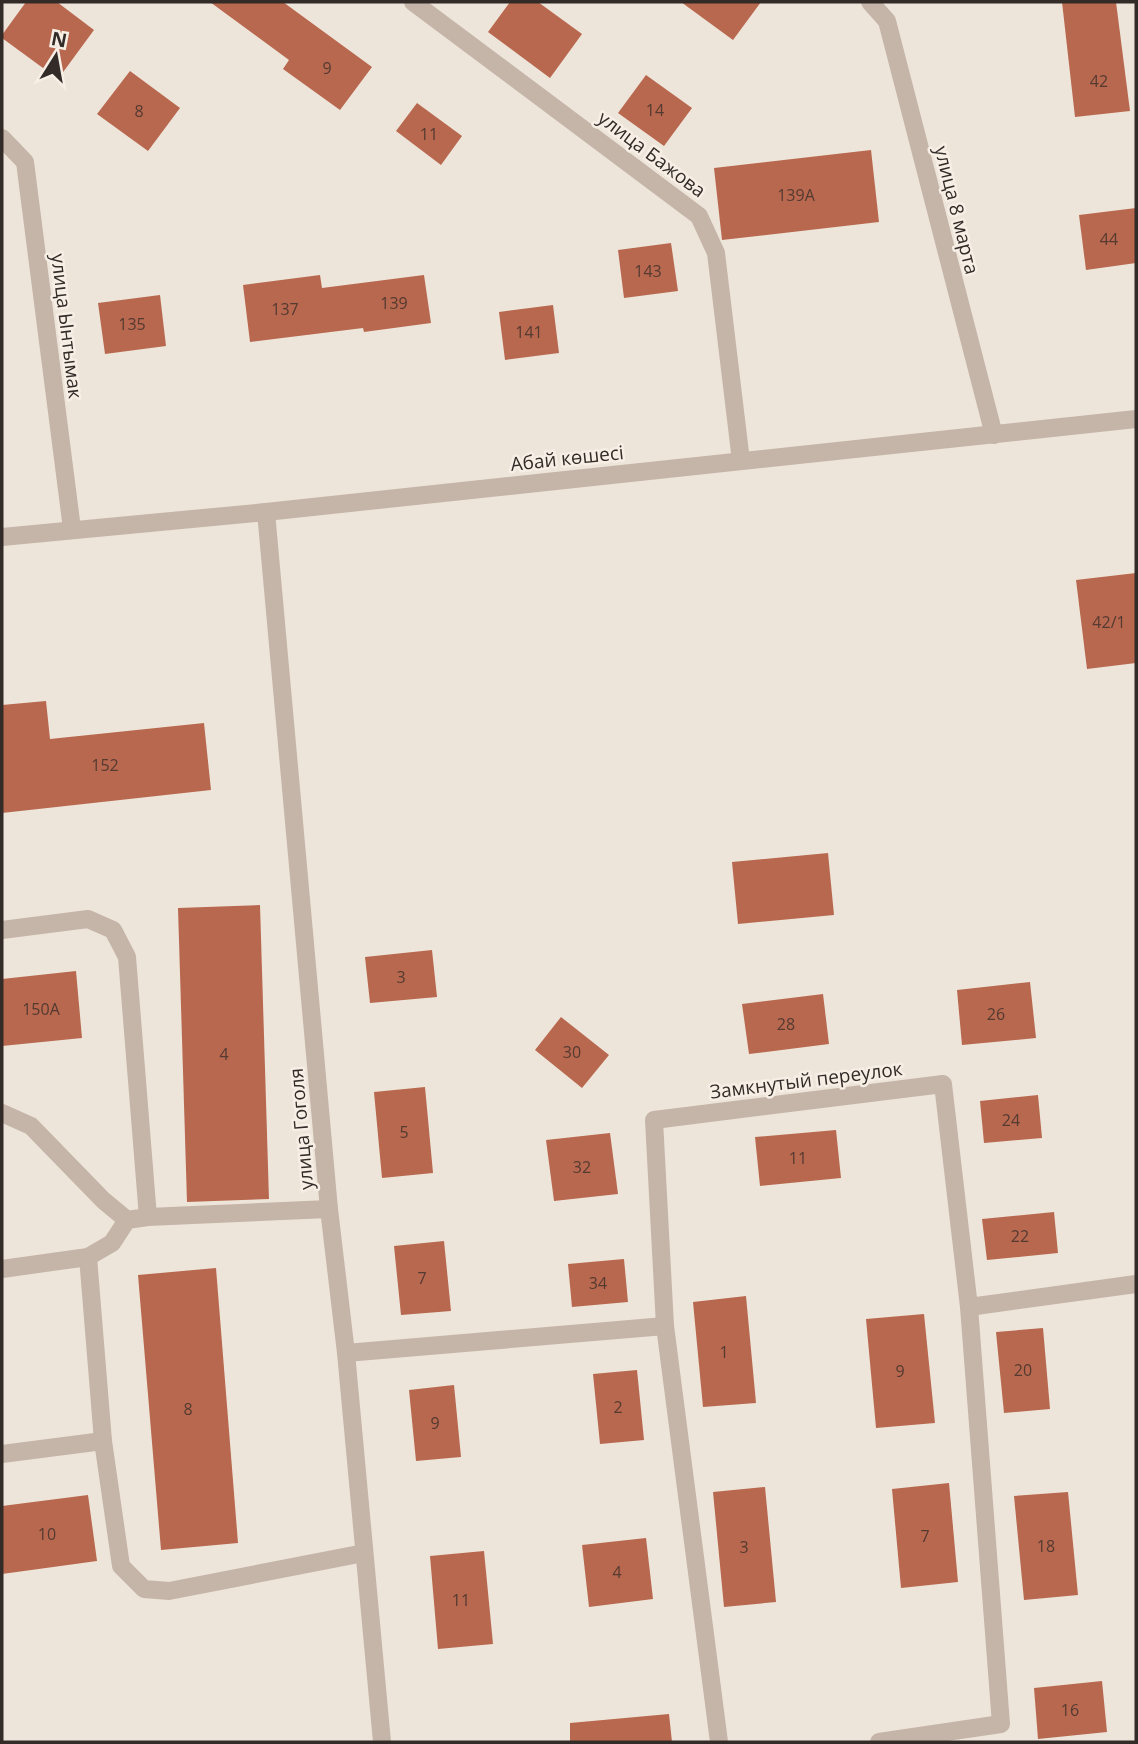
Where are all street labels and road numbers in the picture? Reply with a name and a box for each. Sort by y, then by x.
street label: улица Бажова [593,105,711,203]
street label: улица 8 марта [929,143,985,277]
street label: улица Ынтымак [45,252,89,400]
street label: Абай көшесі [509,439,625,477]
street label: Замкнутый переулок [708,1055,904,1105]
street label: улица Гоголя [283,1067,319,1191]

